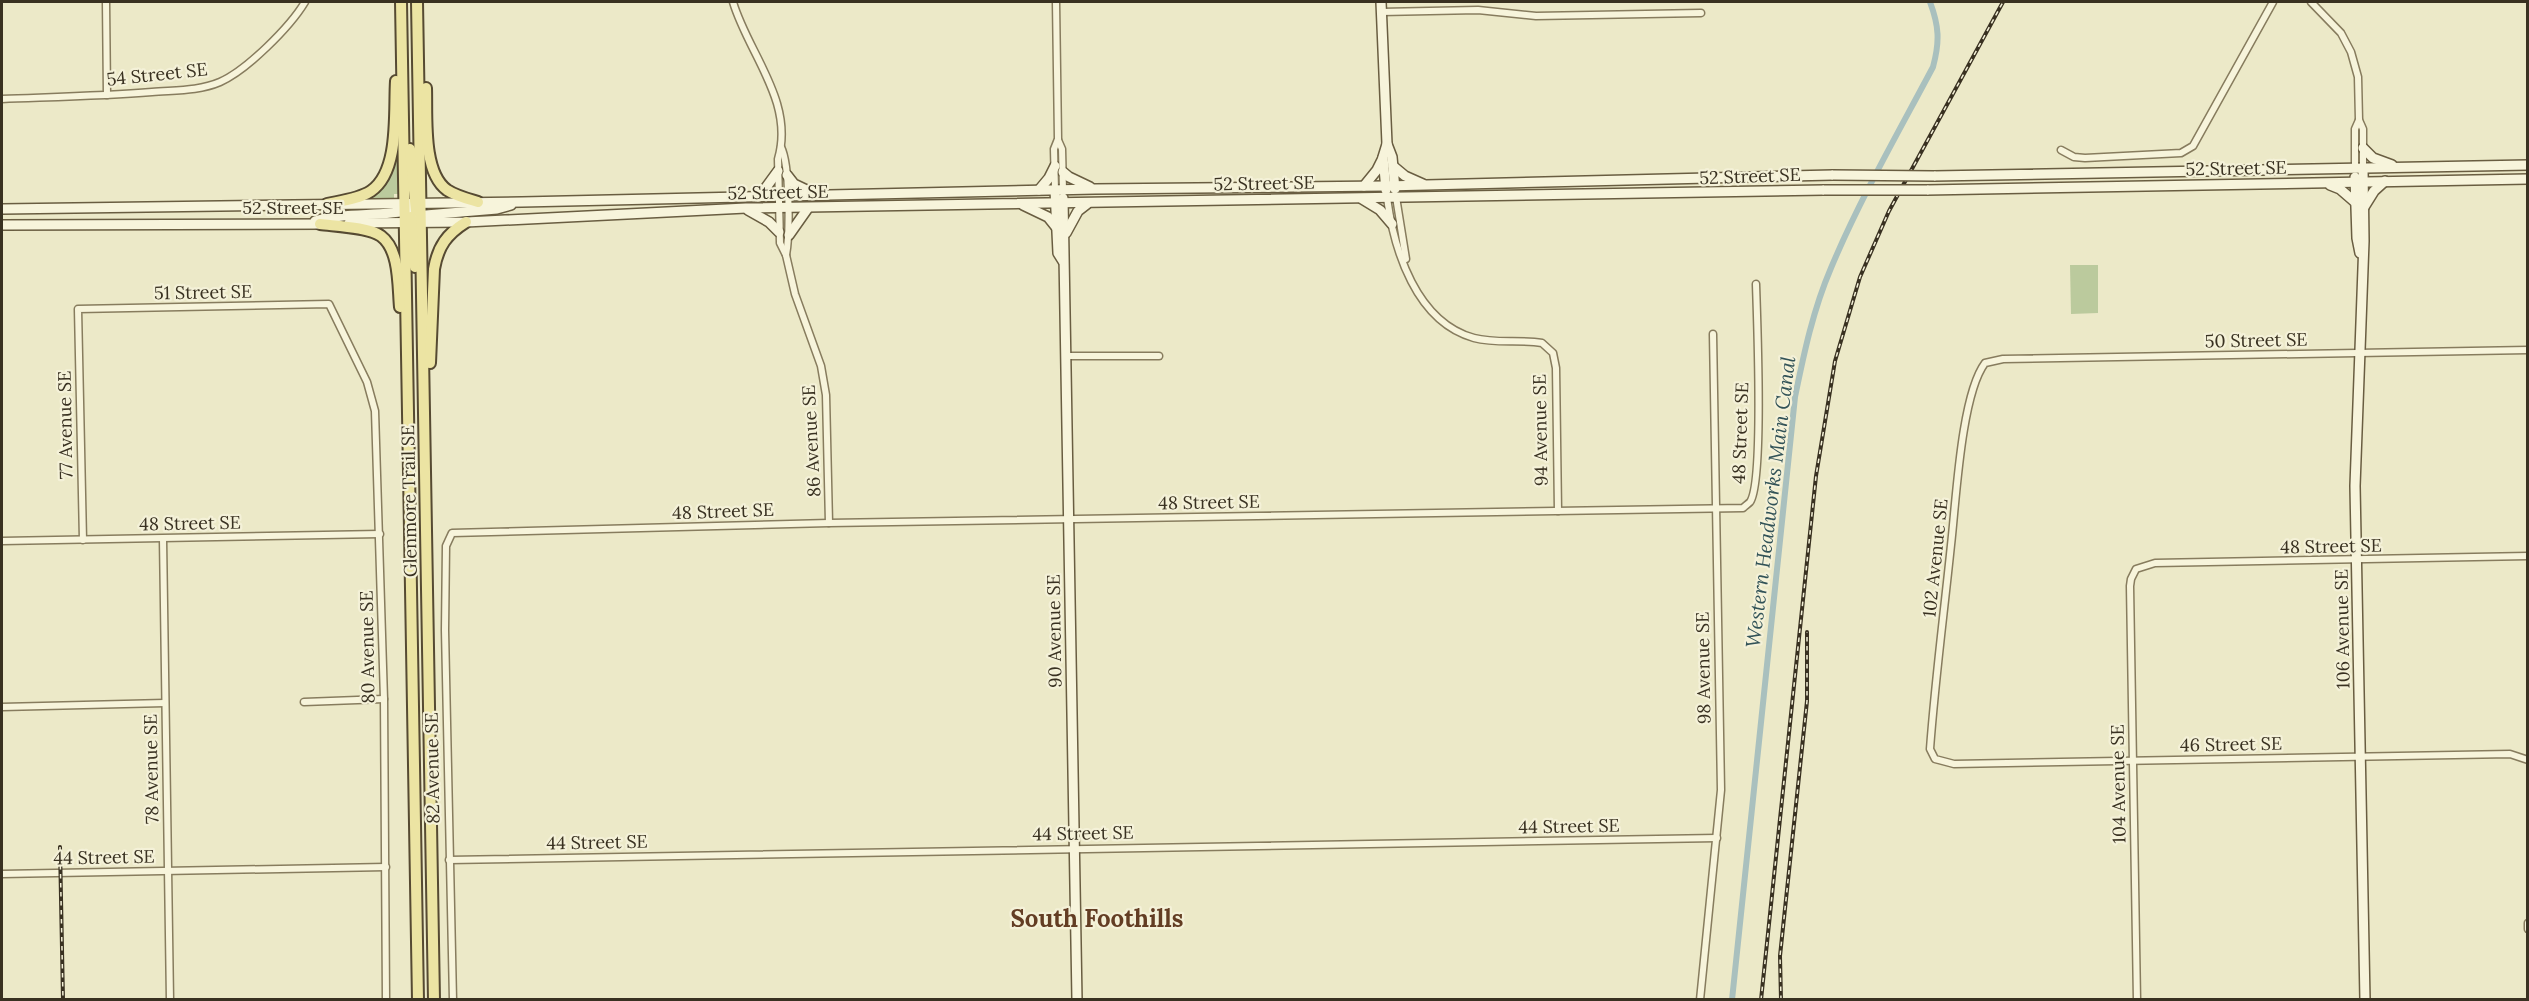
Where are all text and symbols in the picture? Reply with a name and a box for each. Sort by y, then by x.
street label: 54 Street SE [105,57,209,91]
street label: 52 Street SE [2185,156,2287,180]
street label: 52 Street SE [1699,163,1801,189]
street label: 52 Street SE [1213,171,1315,195]
street label: 52 Street SE [727,180,829,204]
street label: 52 Street SE [242,196,344,219]
street label: 51 Street SE [154,280,252,304]
street label: 50 Street SE [2204,328,2308,352]
water label: Western Headworks Main Canal [1740,355,1800,649]
street label: 77 Avenue SE [53,371,77,479]
street label: 94 Avenue SE [1528,374,1552,486]
street label: 48 Street SE [1727,382,1753,484]
street label: 86 Avenue SE [797,384,825,498]
street label: Glenmore Trail SE [396,425,422,577]
street label: 48 Street SE [1158,490,1260,514]
street label: 48 Street SE [672,498,774,524]
street label: 102 Avenue SE [1917,498,1953,618]
street label: 48 Street SE [139,511,241,535]
street label: 48 Street SE [2280,534,2382,558]
street label: 106 Avenue SE [2329,569,2355,689]
street label: 90 Avenue SE [1042,574,1066,688]
street label: 80 Avenue SE [355,590,379,704]
street label: 98 Avenue SE [1691,612,1715,724]
street label: 82 Avenue SE [420,712,444,824]
street label: 78 Avenue SE [139,714,163,824]
street label: 104 Avenue SE [2105,724,2131,844]
street label: 46 Street SE [2180,732,2282,756]
street label: 44 Street SE [1518,814,1620,838]
street label: 44 Street SE [1032,821,1134,845]
street label: 44 Street SE [546,830,648,854]
street label: 44 Street SE [53,845,155,869]
district label: South Foothills [1011,903,1183,934]

